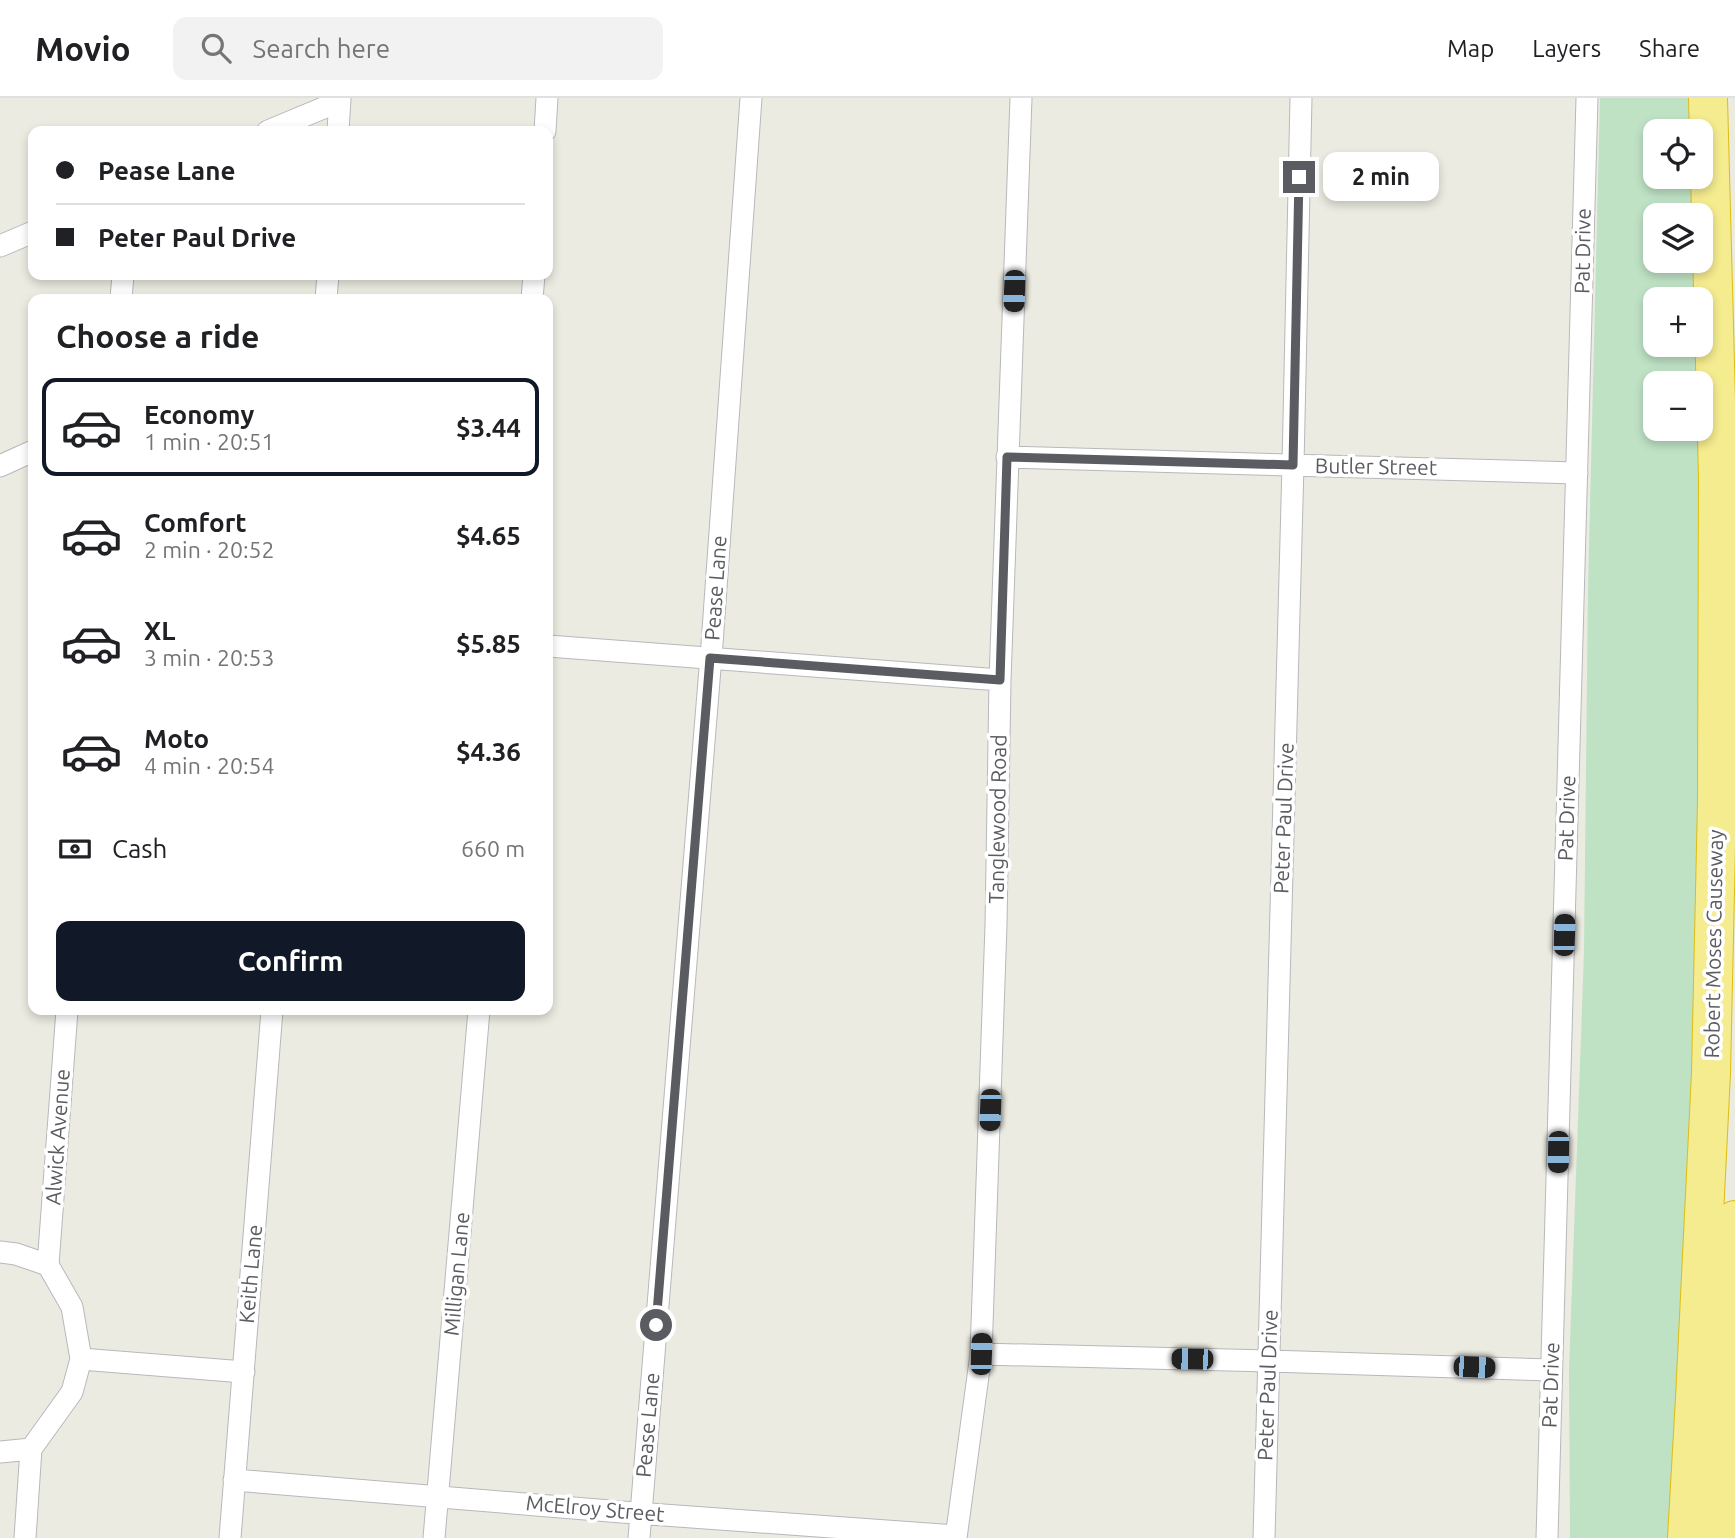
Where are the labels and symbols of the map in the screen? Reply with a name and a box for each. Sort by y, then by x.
callout: 2 min [1324,153,1439,202]
route end [1283,161,1315,193]
street label: Pat Drive [1569,208,1595,294]
car [1003,270,1026,312]
street label: Butler Street [1315,453,1437,479]
street label: Pease Lane [699,535,731,641]
street label: Tanglewood Road [984,734,1010,904]
street label: Peter Paul Drive [1268,742,1298,894]
street label: Pat Drive [1553,775,1579,861]
street label: Robert Moses Causeway [1699,829,1727,1059]
car [1553,914,1576,956]
street label: Alwick Avenue [40,1068,74,1206]
car [979,1089,1002,1131]
car [1548,1131,1569,1173]
street label: Milligan Lane [439,1211,473,1337]
street label: Keith Lane [234,1223,266,1324]
route start [640,1309,672,1341]
street label: Peter Paul Drive [1252,1309,1282,1461]
car [970,1333,993,1375]
street label: Pat Drive [1537,1342,1563,1428]
car [1171,1348,1214,1370]
car [1453,1356,1496,1378]
street label: Pease Lane [630,1371,664,1478]
street label: McElroy Street [525,1490,665,1526]

